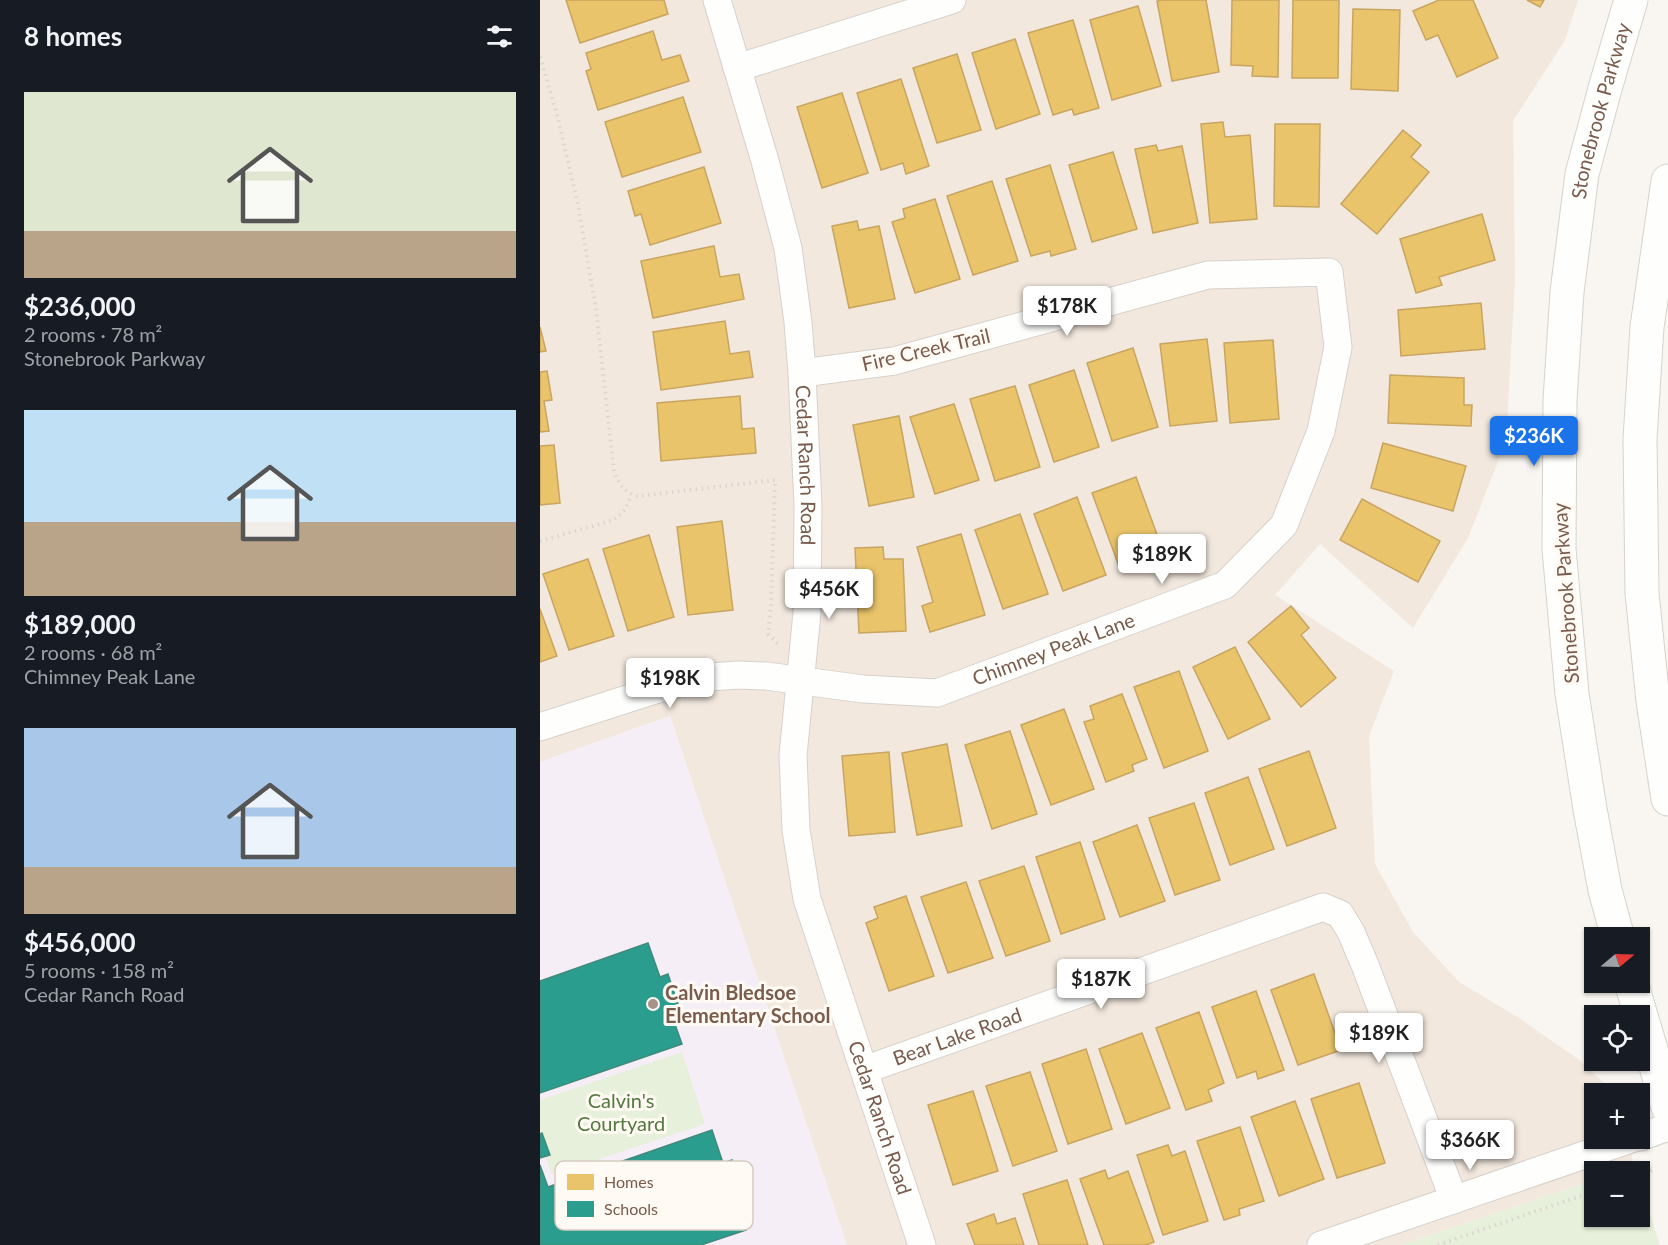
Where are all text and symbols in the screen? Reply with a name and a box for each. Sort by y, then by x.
street label: Stonebrook Parkway [1566,19,1635,200]
text: 8 homes [24,20,122,52]
icon: filters [483,20,516,53]
icon: home [216,131,324,239]
pin: $178K [1025,286,1109,337]
text: $236,000 [24,290,136,322]
text: $178K [1037,293,1097,317]
text: 2 rooms · 78 m² [24,322,162,346]
street label: Fire Creek Trail [859,323,992,375]
text: Stonebrook Parkway [24,346,205,370]
street label: Cedar Ranch Road [792,384,821,545]
pin: $236K [1492,416,1576,467]
text: $236K [1504,423,1564,447]
icon: home [216,449,324,557]
street label: Stonebrook Parkway [1547,501,1583,684]
pin: $189K [1120,534,1204,585]
text: $189K [1132,541,1192,565]
pin: $456K [787,569,871,620]
text: $456K [799,576,859,600]
street label: Chimney Peak Lane [969,607,1138,690]
text: $189,000 [24,608,136,640]
text: 2 rooms · 68 m² [24,640,162,664]
pin: $198K [628,658,712,709]
text: Chimney Peak Lane [24,664,195,688]
text: $198K [640,665,700,689]
icon: home [216,767,324,875]
text: $456,000 [24,926,136,958]
north arrow [1584,927,1650,993]
map controls [1584,927,1650,1227]
text: 5 rooms · 158 m² [24,958,174,982]
pin: $187K [1059,959,1143,1010]
text: $187K [1071,966,1131,990]
place label: Calvin Bledsoe Elementary School [665,980,830,1027]
text: Cedar Ranch Road [24,982,185,1006]
marker: Calvin Bledsoe Elementary School [646,997,660,1011]
street label: Bear Lake Road [889,1002,1025,1070]
button: locate [1584,1005,1650,1071]
pin: $189K [1337,1013,1421,1064]
text: $189K [1349,1020,1409,1044]
street label: Cedar Ranch Road [844,1037,917,1197]
button: + [1584,1083,1650,1149]
park label: Calvin's Courtyard [577,1088,665,1135]
pin: $366K [1428,1120,1512,1171]
text: $366K [1440,1127,1500,1151]
legend [555,1161,753,1230]
button: − [1584,1161,1650,1227]
text: Homes [604,1172,654,1191]
text: Schools [604,1199,658,1218]

